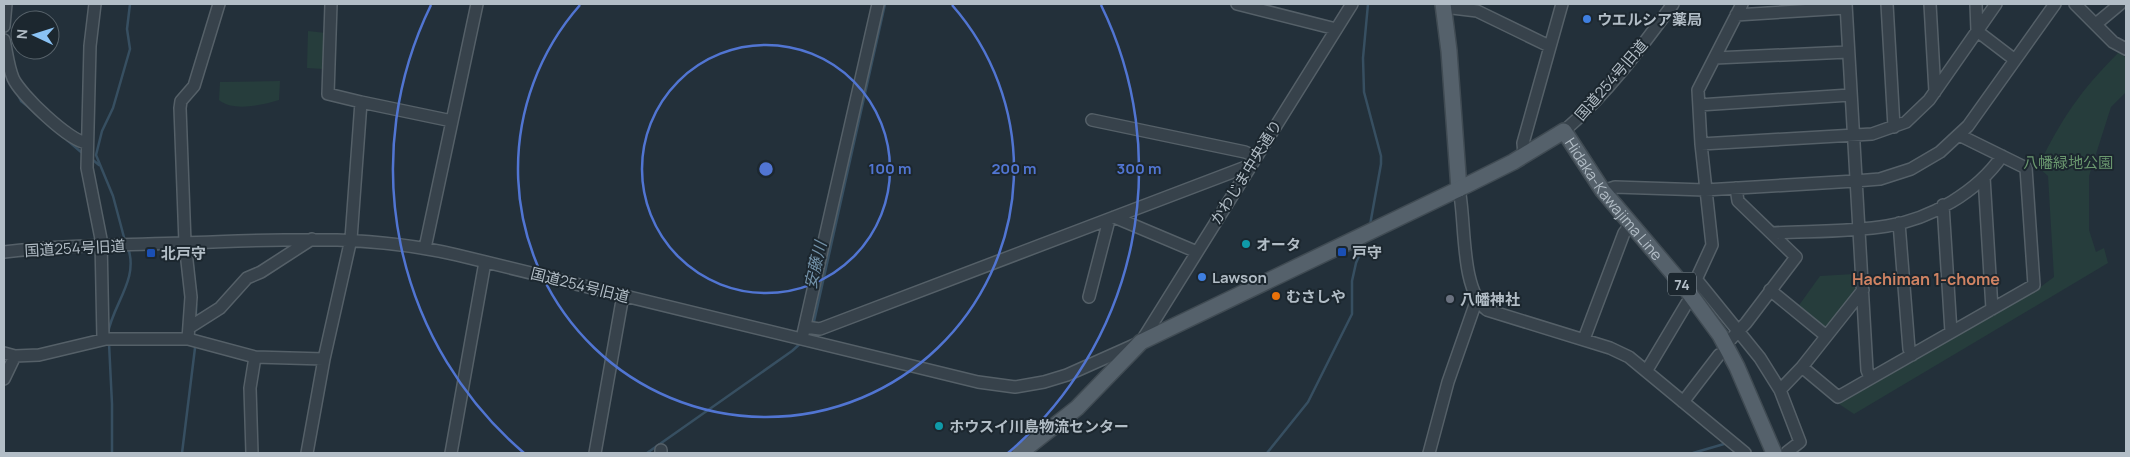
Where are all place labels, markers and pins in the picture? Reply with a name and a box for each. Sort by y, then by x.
place label: ウエルシア薬局 [1597,9,1702,30]
marker: ウエルシア薬局 [1581,13,1593,25]
centre of rings [757,160,775,178]
place label: オータ [1256,234,1301,255]
marker: オータ [1240,238,1252,250]
place label: 戸守 [1352,242,1382,263]
place label: 北戸守 [161,243,206,264]
marker: 戸守 [1336,246,1348,258]
marker: 北戸守 [145,247,157,259]
place label: Lawson [1212,267,1267,288]
marker: Lawson [1196,271,1208,283]
place label: むさしや [1286,286,1346,307]
place label: 八幡神社 [1460,289,1520,310]
marker: むさしや [1270,290,1282,302]
marker: 八幡神社 [1444,293,1456,305]
place label: ホウスイ川島物流センター [949,416,1129,437]
marker: ホウスイ川島物流センター [933,420,945,432]

